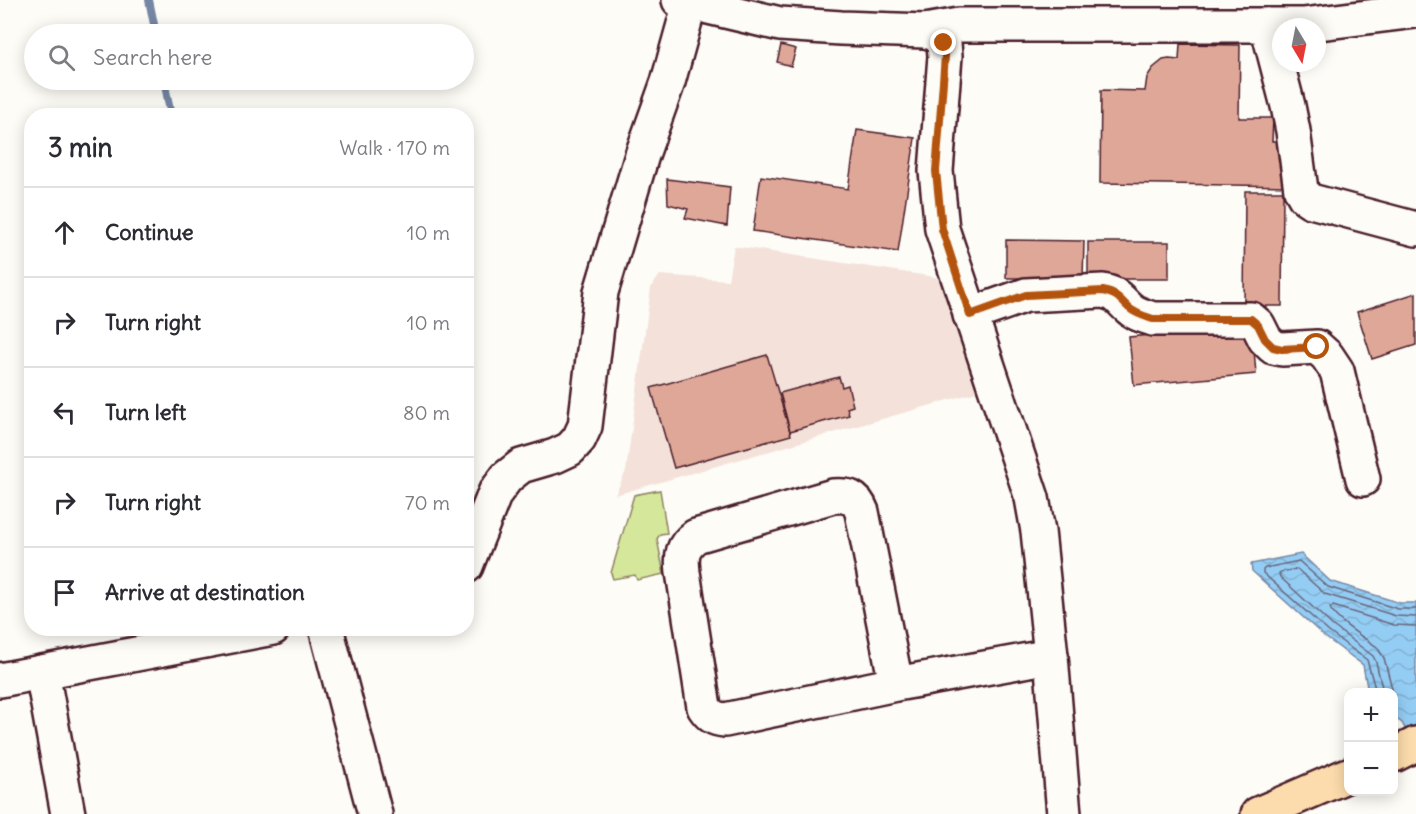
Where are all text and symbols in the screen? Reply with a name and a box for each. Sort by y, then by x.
north arrow [1272,18,1326,72]
search box [24,24,474,90]
route end [930,29,956,55]
icon: search [45,41,78,74]
text: Search here [93,43,212,71]
text: 3 min [48,131,113,164]
text: Walk · 170 m [339,135,450,160]
icon: ahead [48,216,81,249]
text: Continue [105,218,194,246]
text: 10 m [407,220,450,245]
icon: right [48,306,81,339]
text: Turn right [105,308,201,336]
text: 10 m [407,310,450,335]
route start [1303,333,1329,359]
icon: left [48,396,81,429]
text: Turn left [105,398,186,426]
text: 80 m [403,400,450,425]
icon: right [48,486,81,519]
text: Turn right [105,488,201,516]
text: 70 m [405,490,450,515]
icon: arrive [48,576,81,609]
text: Arrive at destination [105,578,305,606]
map controls [1344,688,1398,796]
button: + [1344,688,1398,742]
button: − [1344,742,1398,796]

